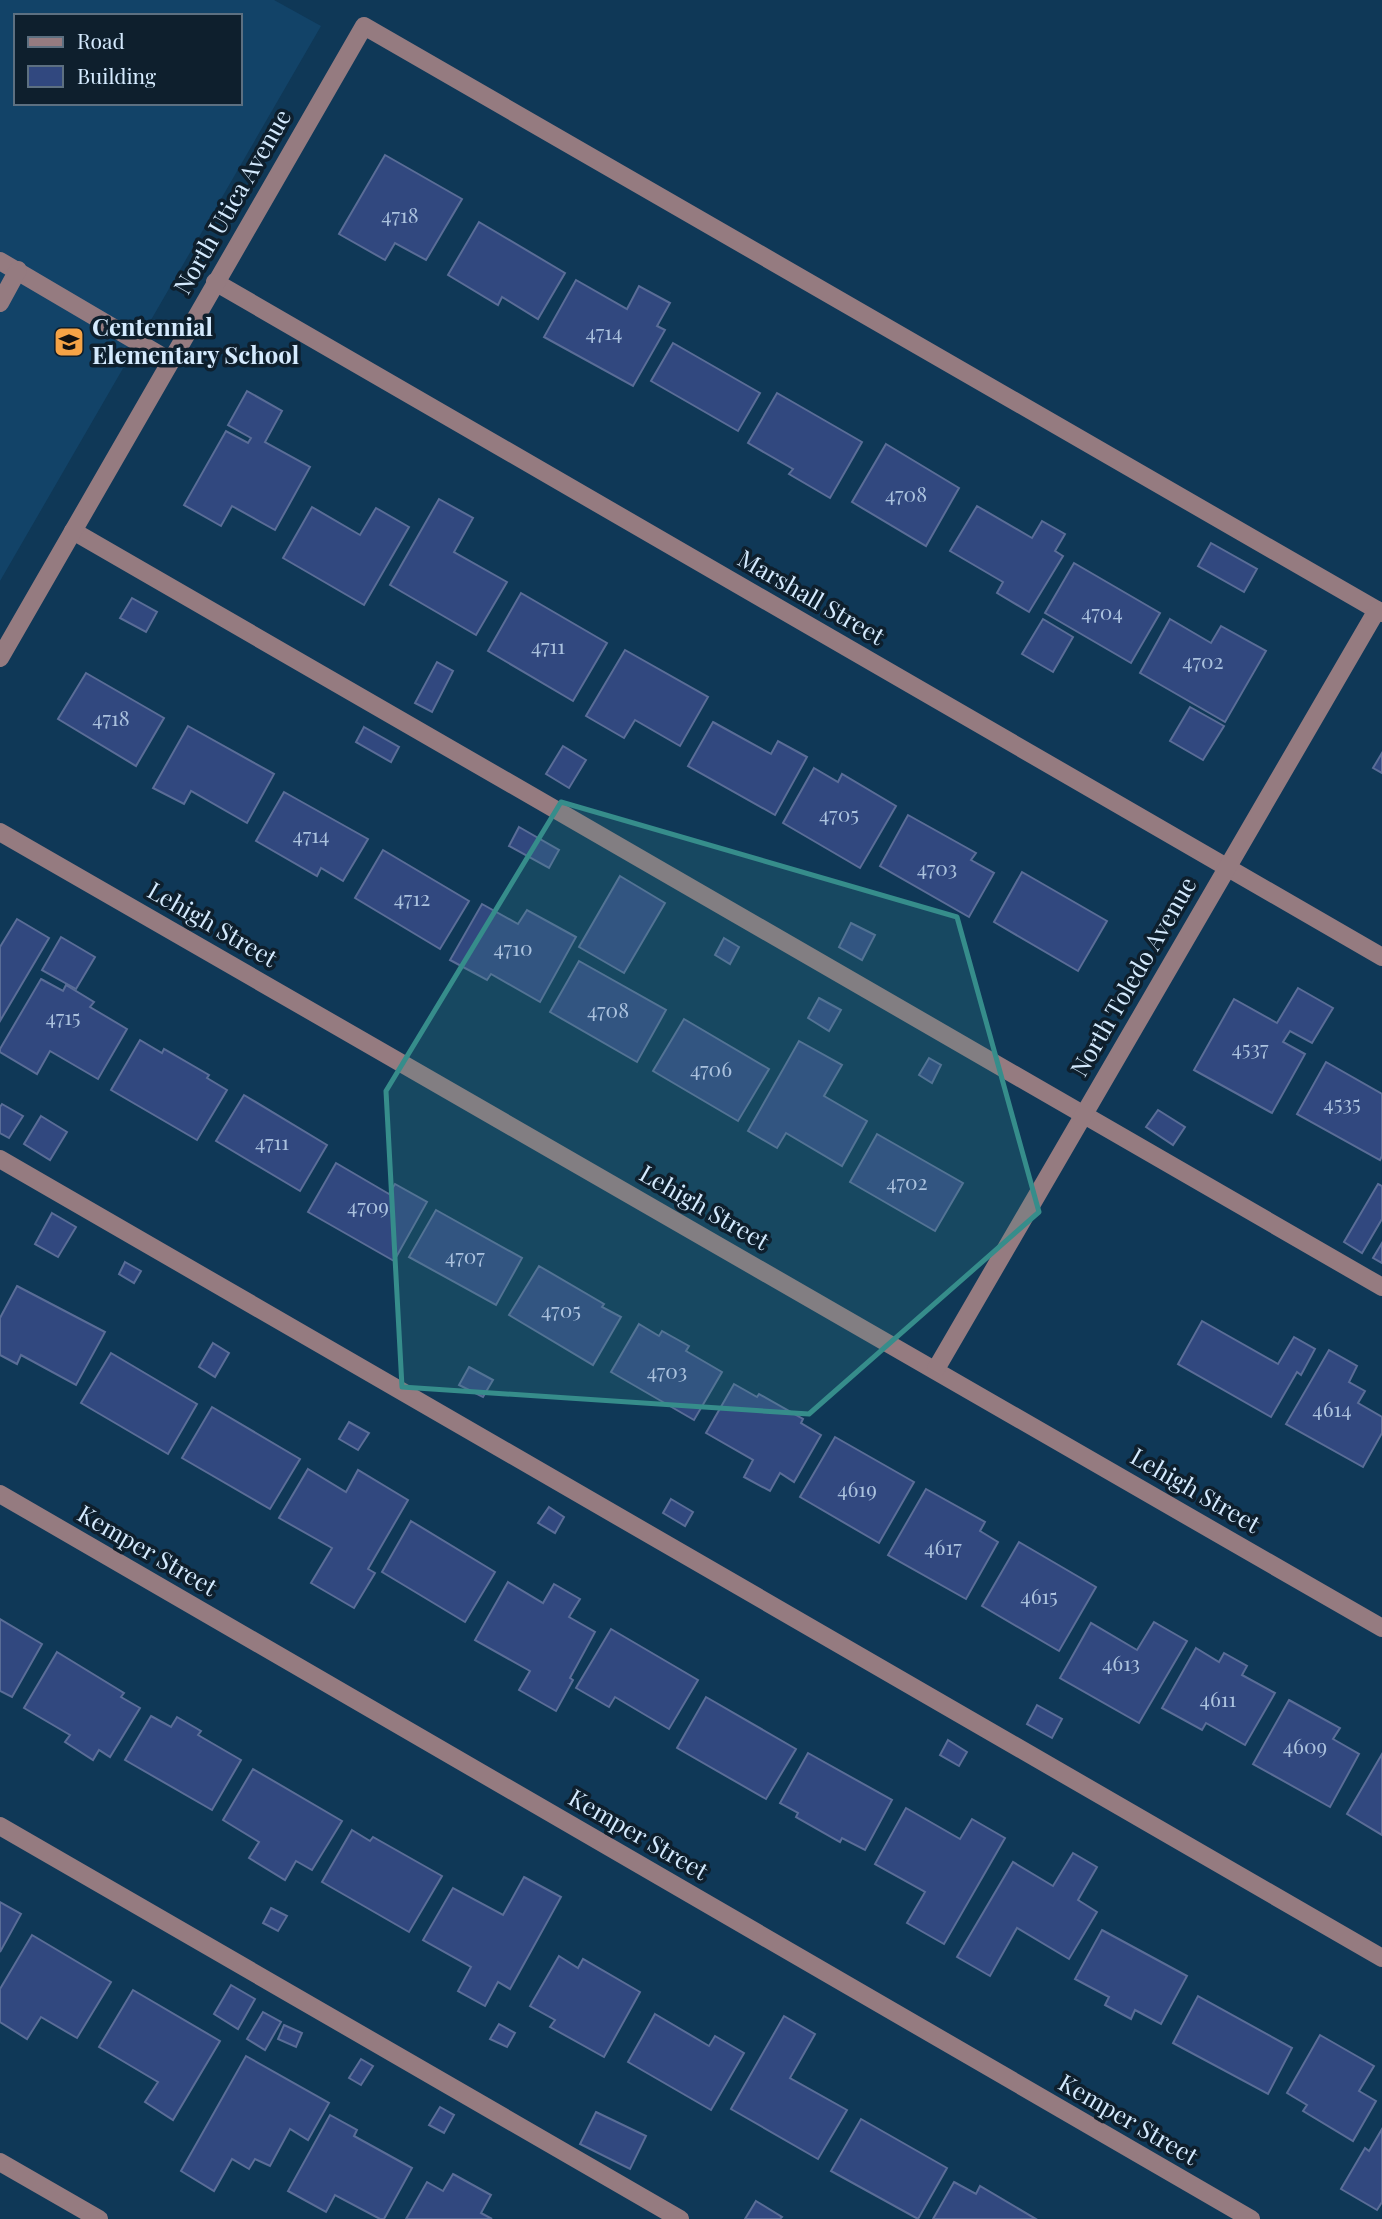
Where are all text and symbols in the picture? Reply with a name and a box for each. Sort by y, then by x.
legend [14,14,242,105]
text: Road [77,26,125,54]
text: Building [77,61,156,89]
street label: North Utica Avenue [165,103,297,299]
house number: 4718 [381,200,419,228]
place label: Centennial Elementary School [92,310,300,370]
house number: 4714 [586,317,622,345]
school or university icon: Centennial Elementary School [52,325,86,359]
house number: 4708 [885,479,927,507]
street label: Marshall Street [733,541,892,651]
house number: 4704 [1081,597,1123,625]
house number: 4711 [531,631,565,659]
house number: 4702 [1182,646,1224,674]
house number: 4718 [92,703,130,731]
house number: 4705 [819,799,859,827]
house number: 4714 [293,820,329,848]
house number: 4703 [917,853,957,881]
street label: North Toledo Avenue [1062,870,1202,1082]
street label: Lehigh Street [142,873,284,974]
house number: 4712 [394,883,430,911]
house number: 4710 [494,933,533,961]
house number: 4708 [587,995,629,1023]
house number: 4715 [46,1002,80,1030]
house number: 4537 [1231,1033,1269,1061]
house number: 4706 [690,1054,732,1082]
house number: 4535 [1323,1088,1361,1116]
house number: 4711 [255,1127,289,1155]
street label: Lehigh Street [634,1156,776,1257]
house number: 4702 [886,1167,928,1195]
house number: 4709 [347,1191,389,1219]
house number: 4707 [445,1241,485,1269]
house number: 4705 [541,1295,581,1323]
house number: 4703 [647,1356,687,1384]
house number: 4614 [1312,1394,1352,1422]
street label: Lehigh Street [1125,1439,1267,1540]
house number: 4619 [837,1474,877,1502]
street label: Kemper Street [73,1496,224,1602]
house number: 4617 [924,1532,962,1560]
house number: 4615 [1020,1581,1058,1609]
house number: 4613 [1102,1648,1140,1676]
house number: 4611 [1200,1684,1237,1712]
house number: 4609 [1283,1731,1327,1759]
street label: Kemper Street [564,1780,715,1886]
street label: Kemper Street [1054,2065,1205,2171]

